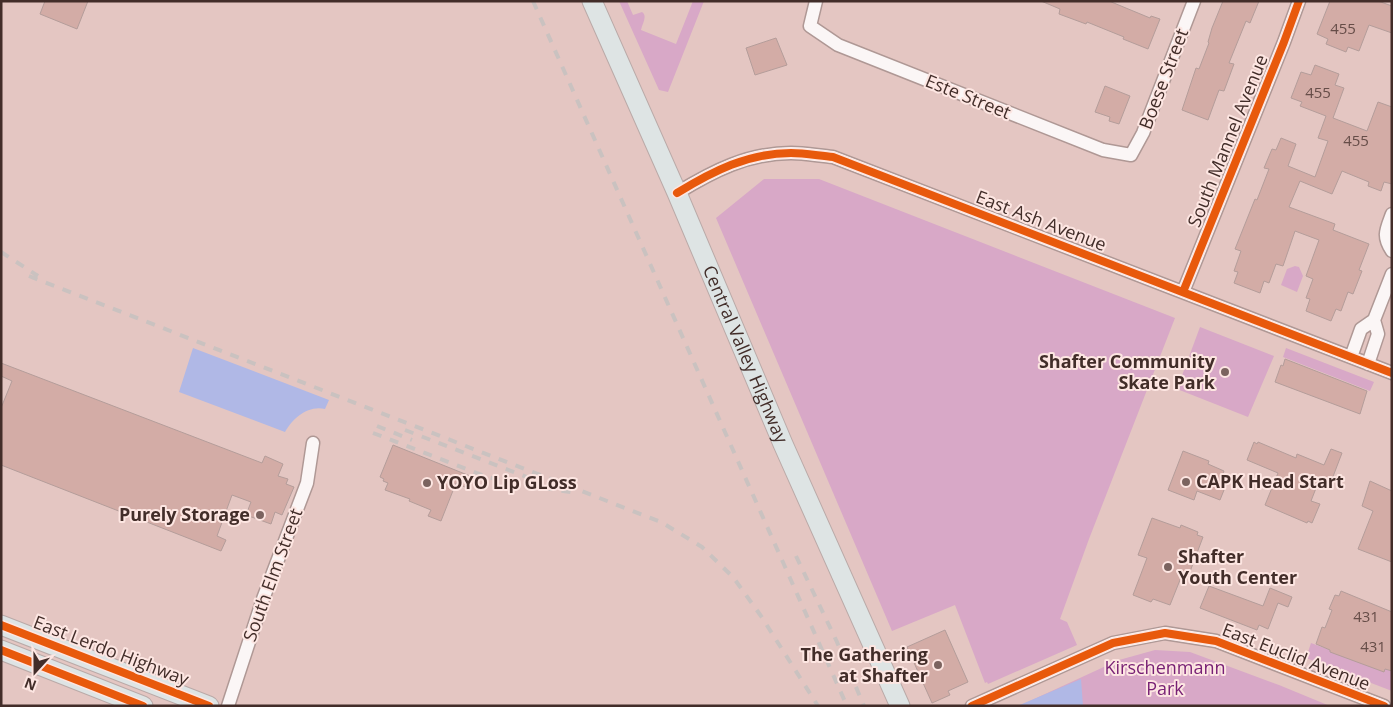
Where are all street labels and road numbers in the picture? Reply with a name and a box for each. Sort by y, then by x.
street label: Boese Street [1133,25,1193,133]
street label: South Mannel Avenue [1181,51,1273,230]
street label: Este Street [922,68,1015,124]
street label: East Ash Avenue [973,184,1110,256]
street label: Central Valley Highway [698,261,795,447]
street label: South Elm Street [237,505,307,645]
street label: East Lerdo Highway [30,609,193,691]
street label: East Euclid Avenue [1219,617,1374,695]

